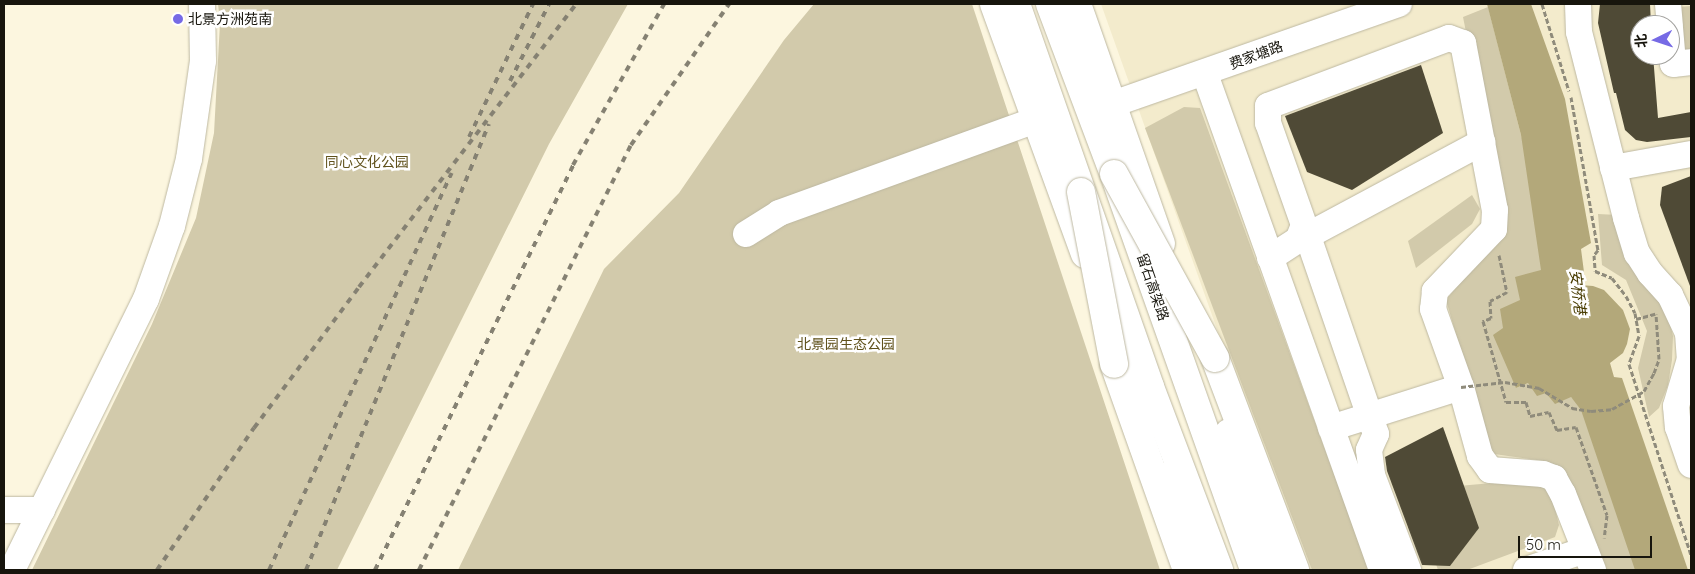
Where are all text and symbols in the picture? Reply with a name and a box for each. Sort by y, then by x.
place label: 北景方洲苑南 [188,11,272,27]
marker: 北景方洲苑南 [172,13,184,25]
north arrow [1630,15,1680,65]
text: 北 [1632,33,1651,49]
street label: 费家塘路 [1227,38,1285,72]
park label: 同心文化公园 [325,154,409,170]
street label: 留石高架路 [1134,251,1172,323]
water label: 安桥港 [1566,269,1590,315]
park label: 北景园生态公园 [797,336,895,352]
scale bar [1520,526,1654,558]
text: 50 m [1526,535,1561,554]

